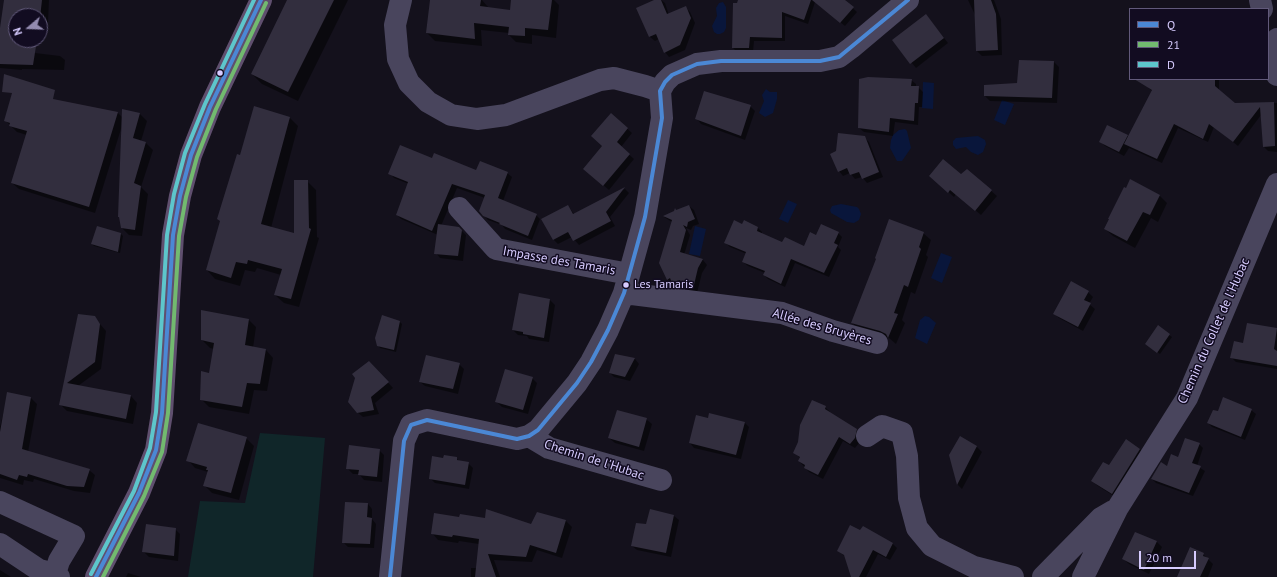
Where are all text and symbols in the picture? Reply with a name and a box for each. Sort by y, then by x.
north arrow [8,8,48,48]
legend [1129,8,1269,80]
text: Q [1167,17,1175,32]
text: N [10,26,25,37]
text: 21 [1167,37,1180,52]
text: D [1167,57,1175,72]
unlabelled marker [215,68,225,78]
street label: Impasse des Tamaris [501,243,617,279]
street label: Chemin du Collet de l'Hubac [1175,256,1253,406]
place label: Les Tamaris [634,278,693,292]
marker: Les Tamaris [621,280,631,290]
street label: Allée des Bruyères [771,305,873,349]
street label: Chemin de l'Hubac [542,436,646,484]
scale bar [1141,543,1198,569]
text: 20 m [1146,550,1172,565]

